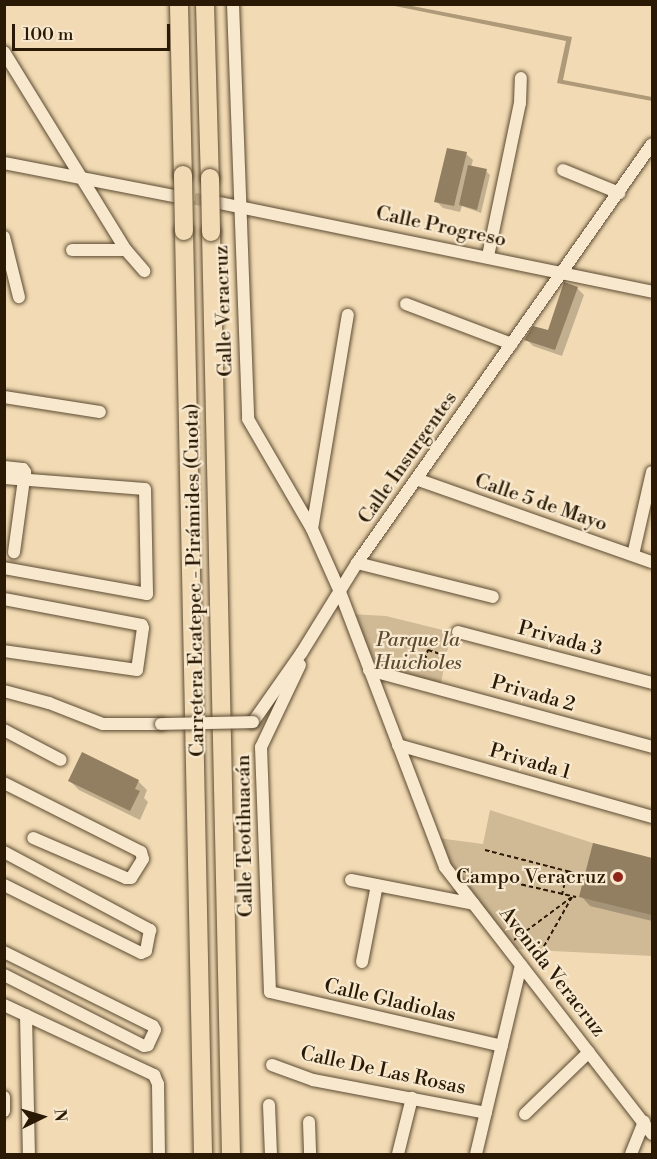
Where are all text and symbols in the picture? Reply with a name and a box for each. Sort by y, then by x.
scale bar [15,12,172,50]
text: 100 m [23,23,74,46]
street label: Calle Progreso [374,201,508,253]
street label: Calle Veracruz [210,245,238,377]
street label: Calle Insurgentes [353,387,463,529]
street label: Carretera Ecatepec - Pirámides (Cuota) [180,403,210,757]
street label: Calle 5 de Mayo [471,469,611,537]
street label: Privada 3 [515,616,605,662]
park label: Parque la Huicholes [374,629,462,676]
street label: Privada 2 [488,671,578,717]
street label: Privada 1 [487,739,573,785]
street label: Calle Teotihuacán [232,754,258,918]
place label: Campo Veracruz [456,865,606,889]
marker: Campo Veracruz [611,870,625,884]
street label: Avenida Veracruz [494,902,610,1042]
street label: Calle Gladiolas [322,974,458,1028]
street label: Calle De Las Rosas [298,1042,468,1100]
north arrow [12,1087,72,1147]
text: N [49,1108,70,1123]

